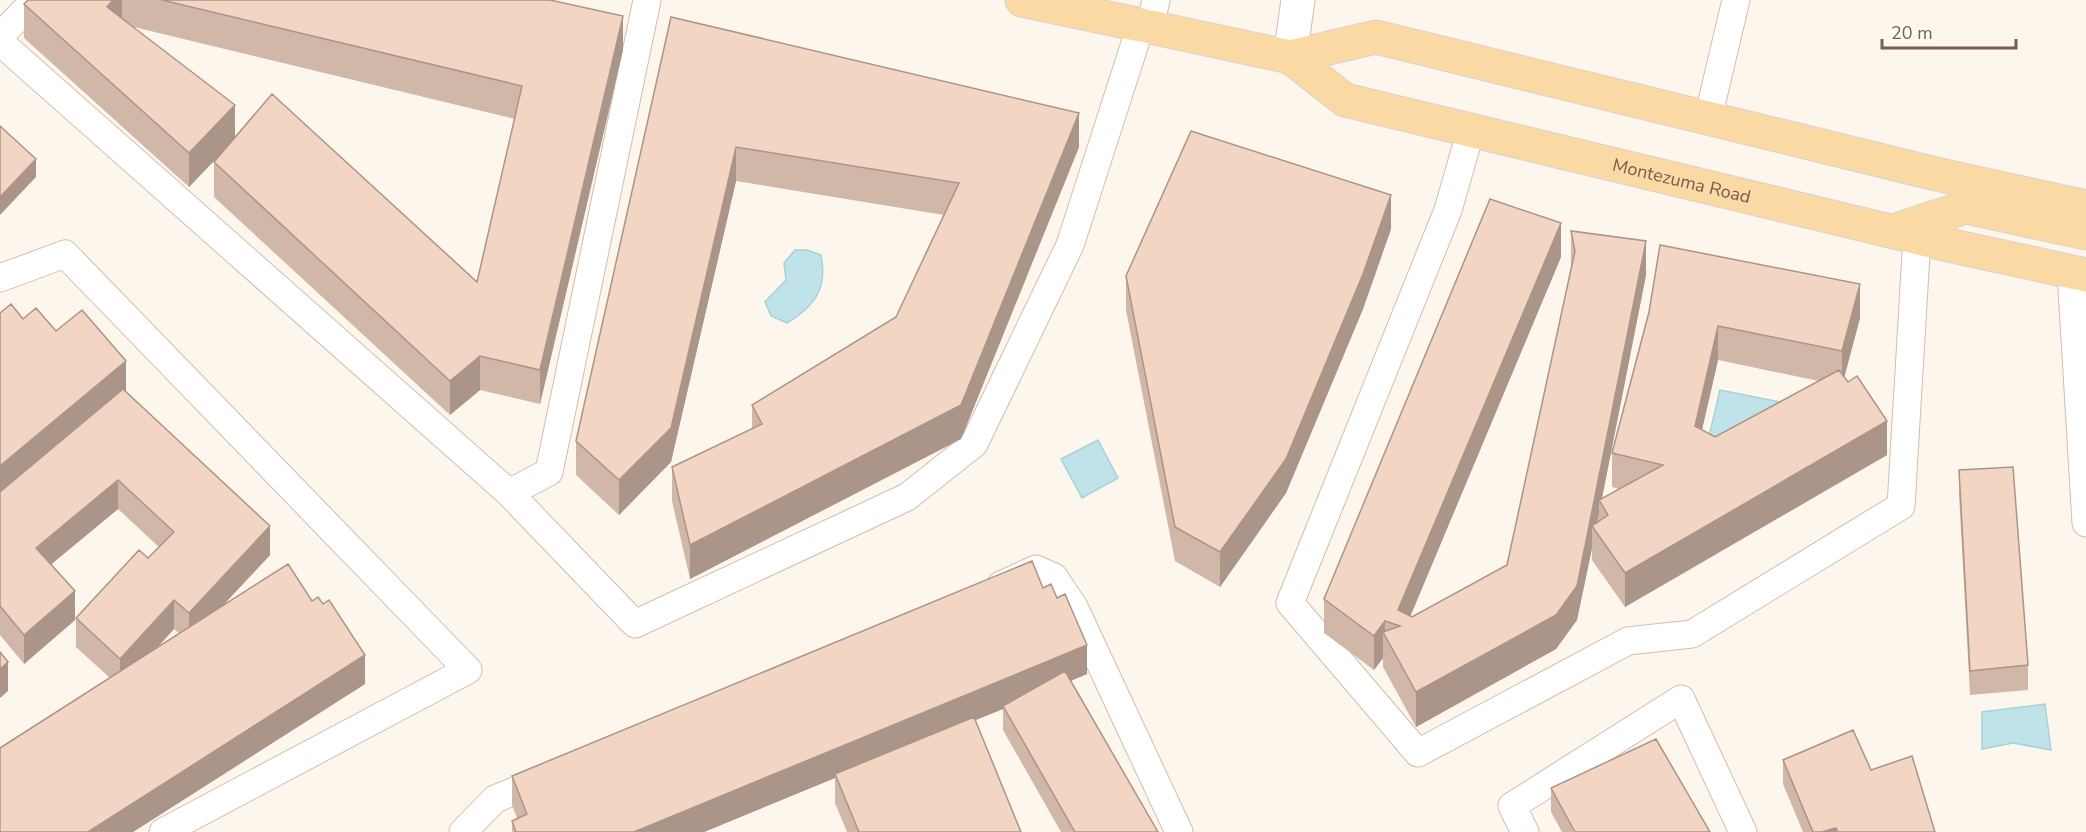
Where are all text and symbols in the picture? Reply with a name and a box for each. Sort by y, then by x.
scale bar [1882,12,2016,50]
text: 20 m [1891,21,1933,45]
street label: Montezuma Road [1610,153,1753,209]

